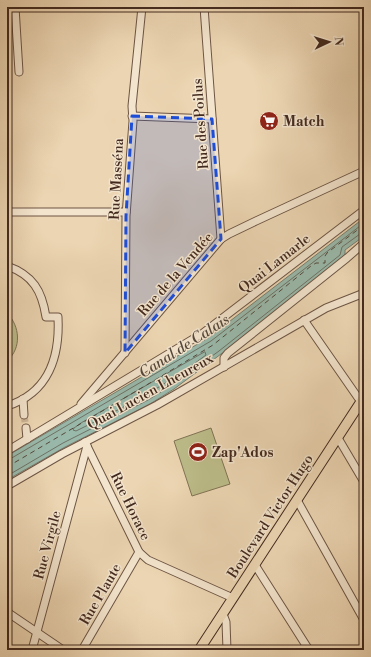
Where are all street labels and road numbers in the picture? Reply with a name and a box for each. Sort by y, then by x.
street label: Rue des Poilus [189,78,213,170]
street label: Rue Masséna [106,137,128,220]
street label: Rue de la Vendée [134,229,217,321]
street label: Quai Lamarle [235,230,314,297]
street label: Quai Lucien Lheureux [84,349,218,434]
street label: Boulevard Victor Hugo [223,451,318,583]
street label: Rue Horace [106,469,154,544]
street label: Rue Virgile [30,509,66,582]
street label: Rue Plaute [76,560,126,629]

